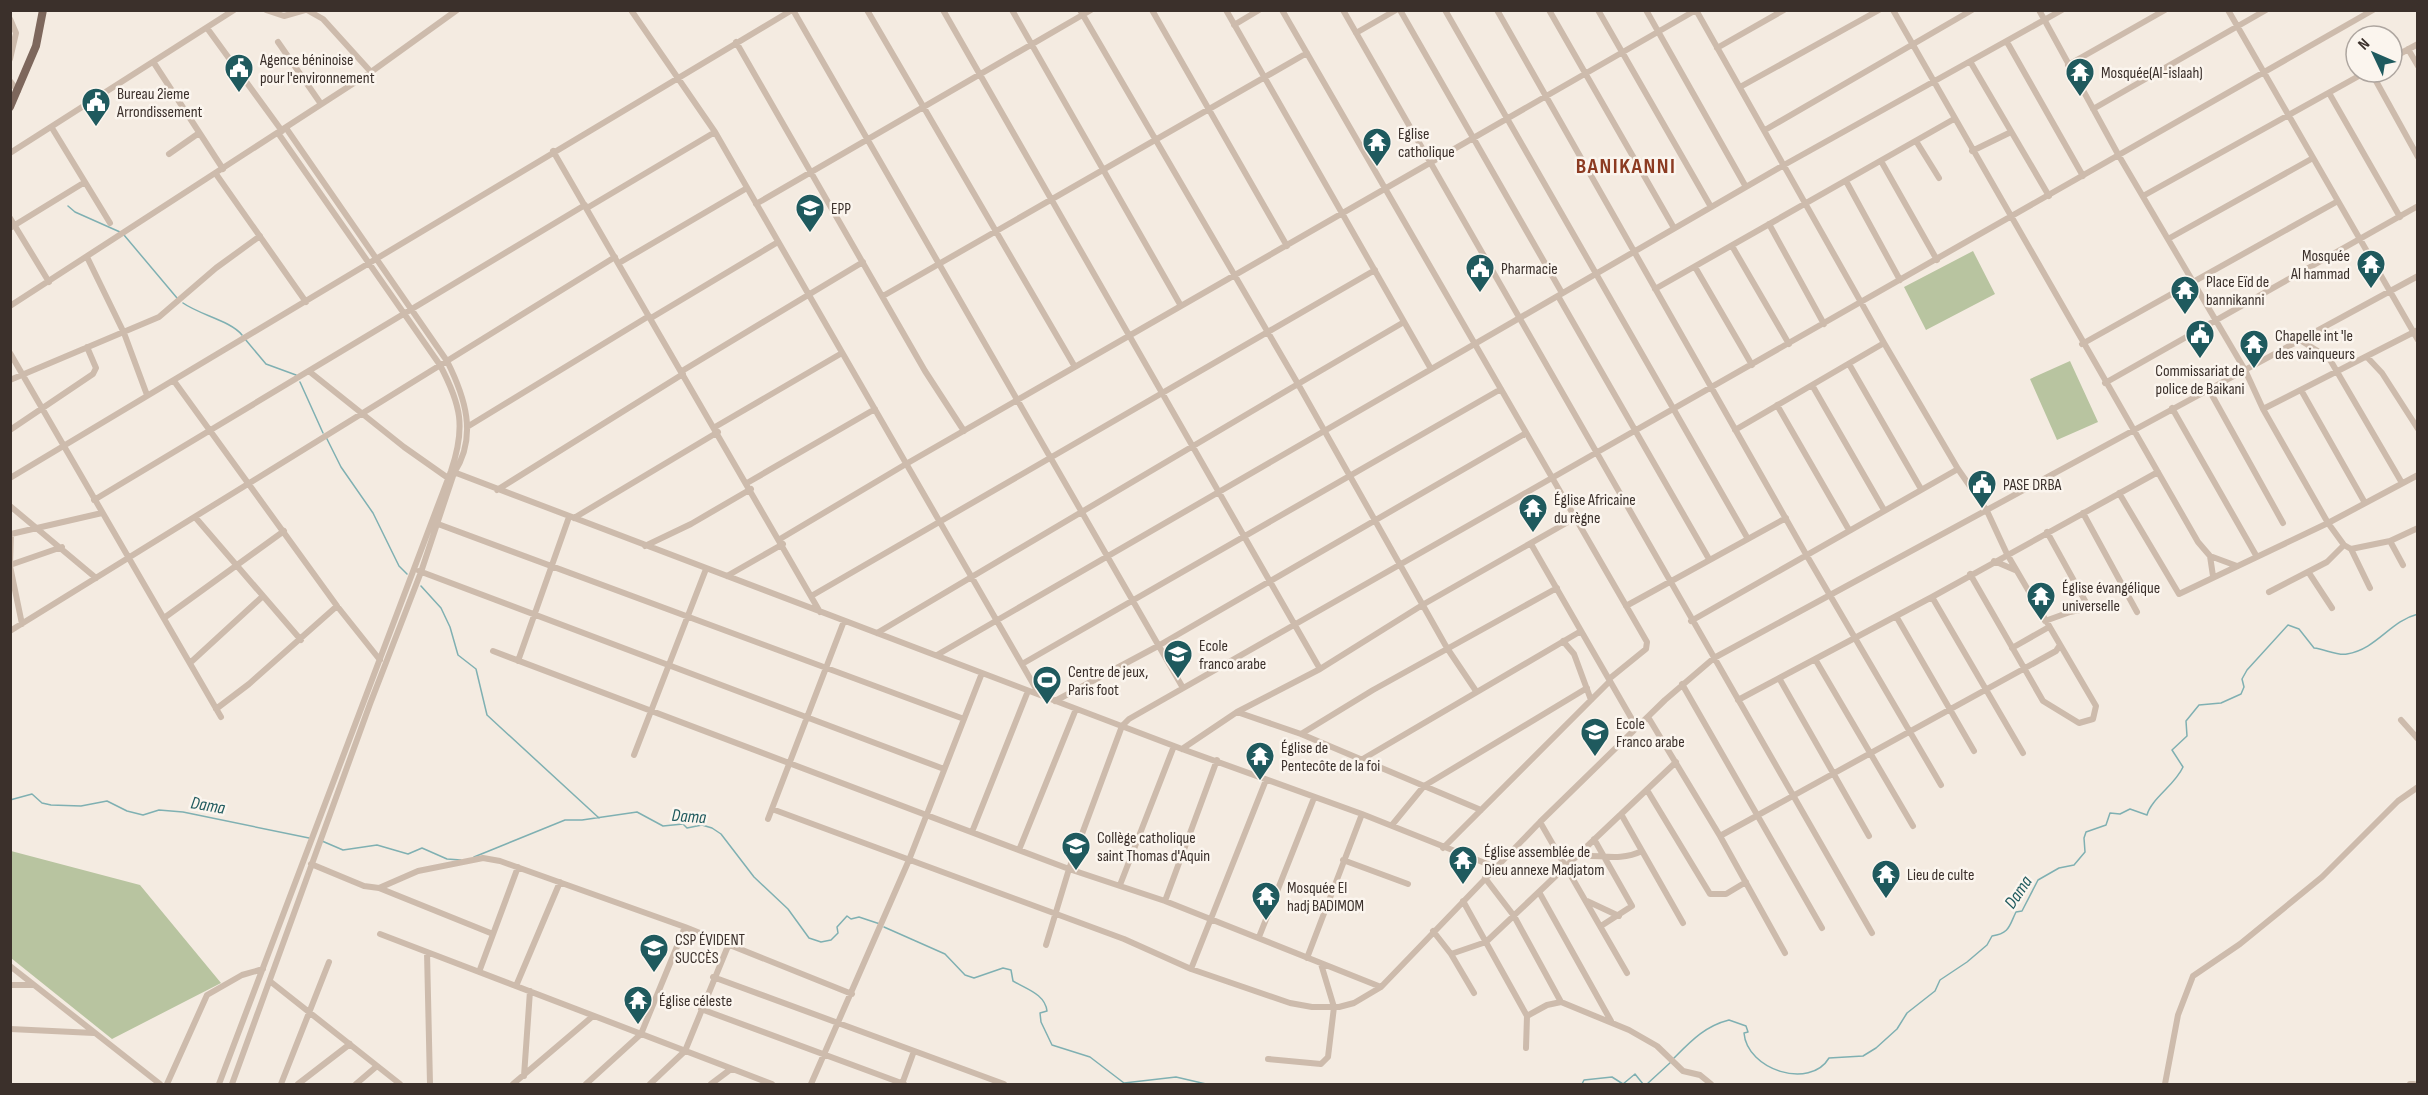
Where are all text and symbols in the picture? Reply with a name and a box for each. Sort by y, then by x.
north arrow [2344,24,2404,84]
text: N [2354,35,2374,54]
place label: Agence béninoise pour l'environnement [259,51,375,88]
public building icon: Agence béninoise pour l'environnement [223,52,255,94]
temple icon: Mosquée(Al-islaah) [2064,56,2096,98]
place label: Mosquée(Al-islaah) [2101,64,2203,83]
place label: Bureau 2ieme Arrondissement [116,85,203,122]
public building icon: Bureau 2ieme Arrondissement [80,86,112,128]
place label: Eglise catholique [1398,125,1455,162]
temple icon: Eglise catholique [1361,126,1393,168]
district label: BANIKANNI [1576,153,1676,180]
school or university icon: EPP [794,192,826,234]
place label: EPP [831,200,851,219]
place label: Mosquée Al hammad [2290,247,2350,284]
temple icon: Mosquée Al hammad [2355,248,2387,290]
public building icon: Pharmacie [1464,252,1496,294]
place label: Pharmacie [1501,260,1558,279]
place label: Place Eïd de bannikanni [2206,273,2269,310]
temple icon: Place Eïd de bannikanni [2169,274,2201,316]
public building icon: Commissariat de police de Baikani [2184,318,2216,360]
place label: Chapelle int 'le des vainqueurs [2275,327,2355,364]
temple icon: Chapelle int 'le des vainqueurs [2238,328,2270,370]
place label: Commissariat de police de Baikani [2155,362,2245,399]
public building icon: PASE DRBA [1966,468,1998,510]
place label: PASE DRBA [2003,476,2062,495]
place label: Église Africaine du règne [1554,491,1636,528]
temple icon: Église Africaine du règne [1517,492,1549,534]
place label: Église évangélique universelle [2062,579,2160,616]
temple icon: Église évangélique universelle [2025,580,2057,622]
place label: Ecole franco arabe [1199,637,1266,674]
school or university icon: Ecole franco arabe [1162,638,1194,680]
place label: Centre de jeux, Paris foot [1068,663,1148,700]
sports icon: Centre de jeux, Paris foot [1031,664,1063,706]
place label: Ecole Franco arabe [1616,715,1685,752]
school or university icon: Ecole Franco arabe [1579,716,1611,758]
place label: Église de Pentecôte de la foi [1281,739,1380,776]
temple icon: Église de Pentecôte de la foi [1244,740,1276,782]
water label: Dama [189,792,227,819]
water label: Dama [671,805,708,828]
place label: Collège catholique saint Thomas d'Aquin [1097,829,1210,866]
school or university icon: Collège catholique saint Thomas d'Aquin [1060,830,1092,872]
place label: Église assemblée de Dieu annexe Madjatom [1484,843,1604,880]
temple icon: Église assemblée de Dieu annexe Madjatom [1447,844,1479,886]
temple icon: Lieu de culte [1870,858,1902,900]
place label: Lieu de culte [1907,866,1974,885]
water label: Dama [2000,871,2037,912]
place label: Mosquée El hadj BADIMOM [1287,879,1364,916]
temple icon: Mosquée El hadj BADIMOM [1250,880,1282,922]
place label: CSP ÉVIDENT SUCCÈS [675,931,746,968]
school or university icon: CSP ÉVIDENT SUCCÈS [638,932,670,974]
temple icon: Église céleste [622,984,654,1026]
place label: Église céleste [659,992,732,1011]

